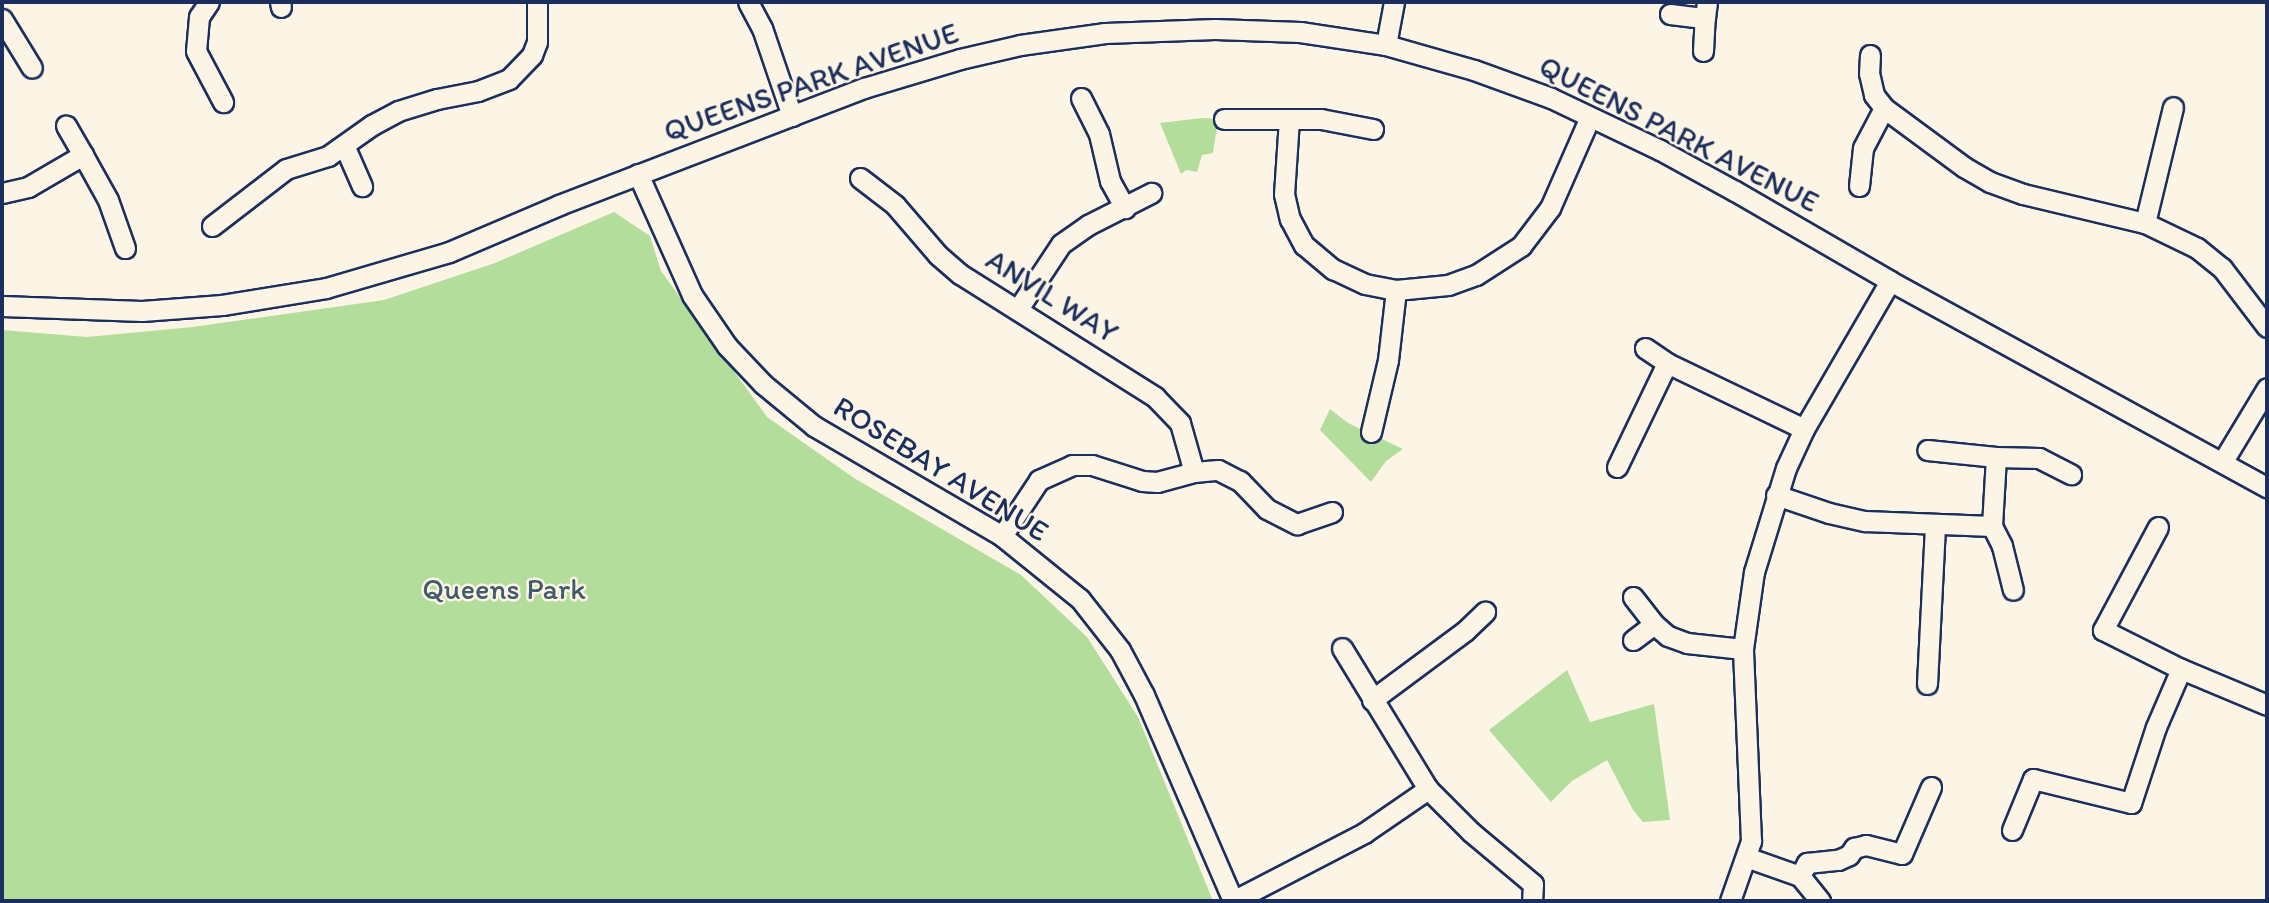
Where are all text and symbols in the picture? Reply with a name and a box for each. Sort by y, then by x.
street label: QUEENS PARK AVENUE [659,15,963,149]
street label: QUEENS PARK AVENUE [1534,48,1824,220]
street label: ANVIL WAY [980,241,1124,351]
street label: ROSEBAY AVENUE [827,389,1055,549]
park label: Queens Park [422,571,586,607]

